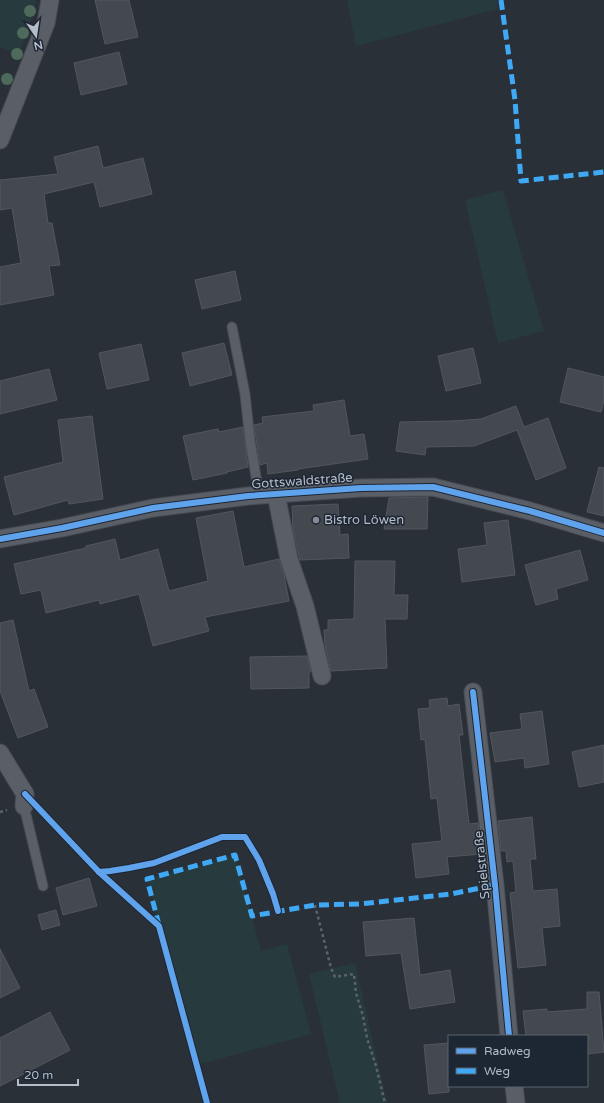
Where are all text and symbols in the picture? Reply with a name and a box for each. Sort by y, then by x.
north arrow [16,16,56,56]
text: N [32,38,44,53]
street label: Gottswaldstraße [251,469,353,493]
place label: Bistro Löwen [324,512,404,528]
marker: Bistro Löwen [311,515,321,525]
street label: Spielstraße [470,830,494,900]
legend [448,1035,588,1087]
text: Radweg [484,1044,531,1058]
scale bar [18,1061,78,1087]
text: Weg [484,1064,510,1078]
text: 20 m [24,1068,53,1082]

